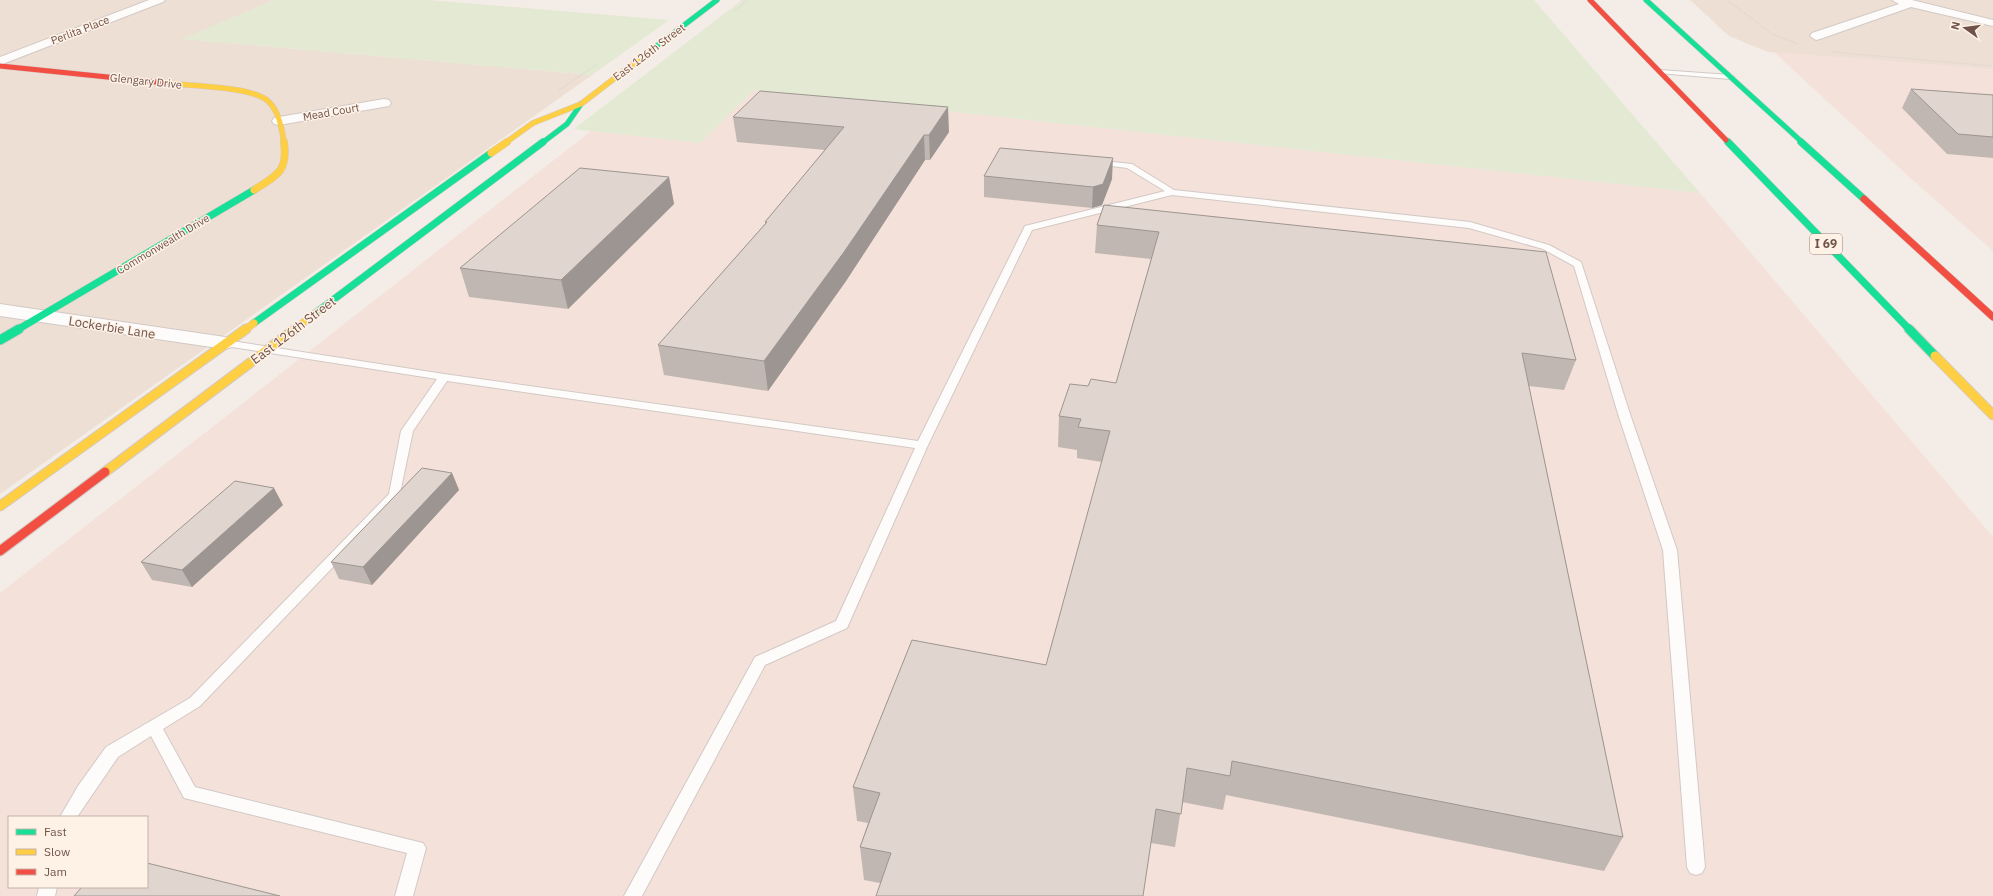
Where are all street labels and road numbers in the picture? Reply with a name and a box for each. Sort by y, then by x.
street label: Perlita Place [49,12,111,48]
street label: East 126th Street [610,20,688,84]
street label: Glengary Drive [109,70,183,92]
street label: Mead Court [302,100,360,124]
street label: Commonwealth Drive [114,211,212,277]
road number: I 69 [1810,234,1842,254]
street label: East 126th Street [247,293,339,368]
street label: Lockerbie Lane [67,312,157,343]

